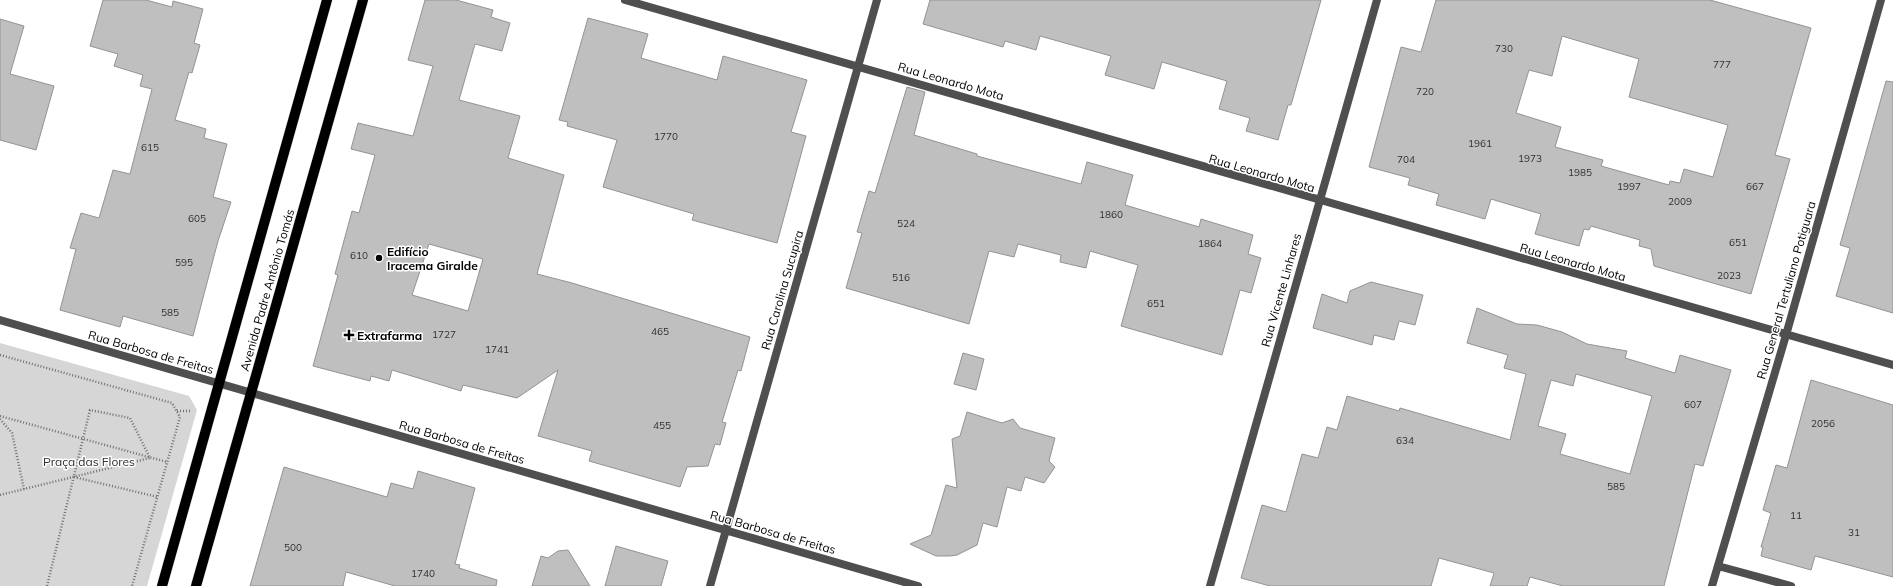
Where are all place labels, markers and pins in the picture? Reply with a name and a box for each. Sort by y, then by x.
place label: Edifício Iracema Giralde [387,244,478,273]
marker: Edifício Iracema Giralde [374,253,384,263]
place label: Extrafarma [357,328,422,343]
marker: Extrafarma [344,330,354,340]

